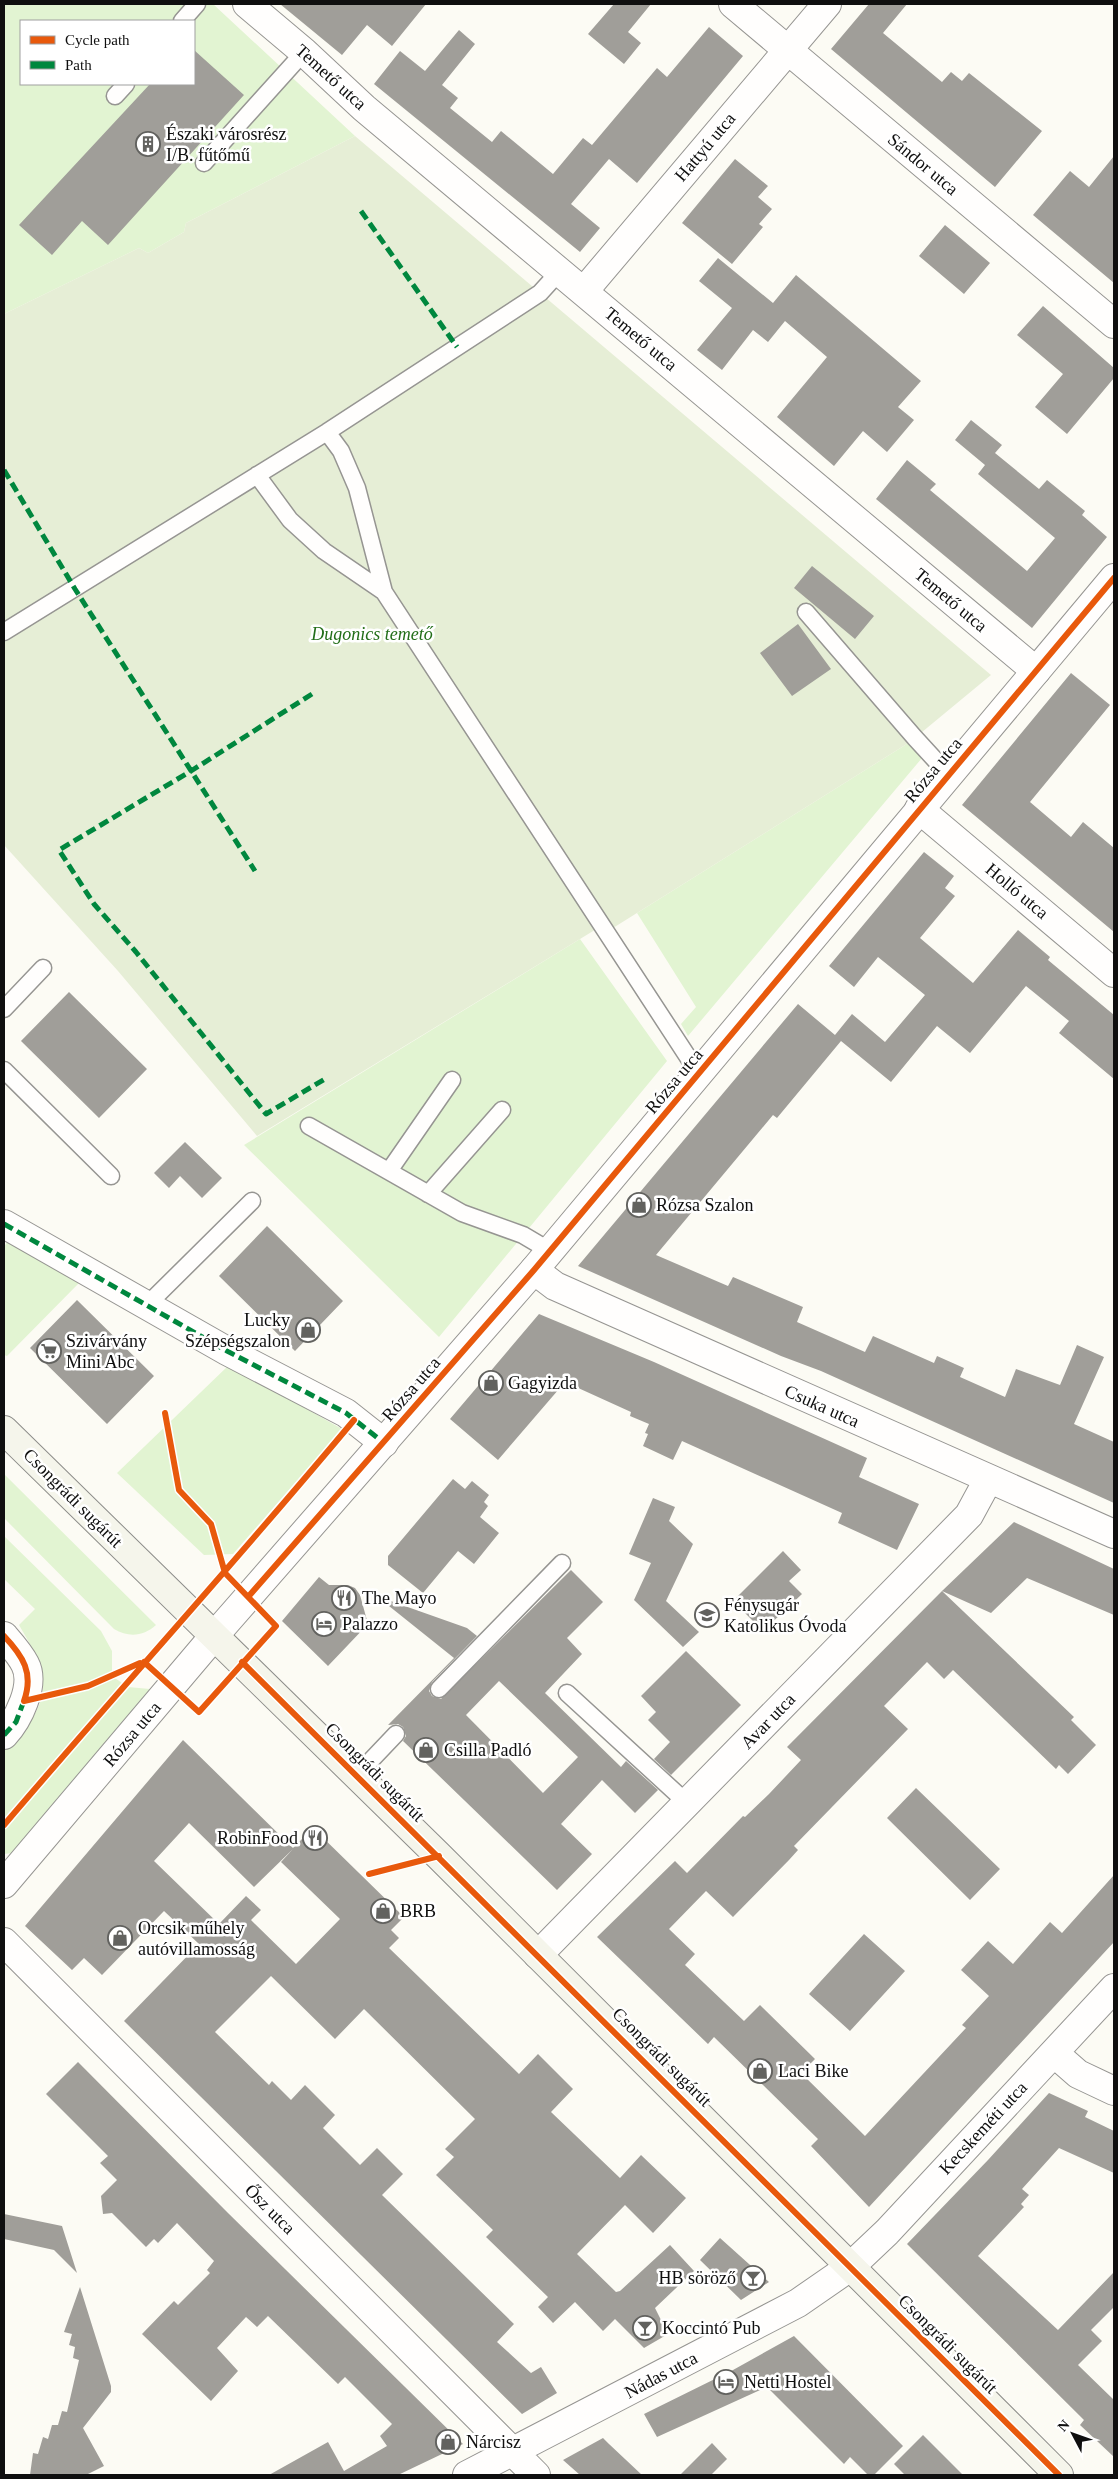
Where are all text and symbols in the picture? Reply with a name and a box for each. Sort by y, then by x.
legend [20,20,195,85]
text: Cycle path [65,32,130,48]
street label: Temető utca [292,40,370,114]
text: Path [65,57,92,73]
street label: Hattyú utca [671,109,739,185]
place label: Északi városrész I/B. fűtőmű [166,123,286,165]
street label: Sándor utca [884,129,962,199]
building icon: Északi városrész I/B. fűtőmű [135,131,161,157]
street label: Temető utca [601,303,681,375]
street label: Temető utca [911,564,991,636]
park label: Dugonics temető [310,624,434,644]
street label: Rózsa utca [900,734,966,806]
street label: Holló utca [982,859,1052,923]
street label: Rózsa utca [641,1045,707,1117]
shop icon: Rózsa Szalon [626,1192,652,1218]
place label: Rózsa Szalon [656,1195,753,1215]
place label: Lucky Szépségszalon [185,1310,290,1351]
shop icon: Lucky Szépségszalon [295,1317,321,1343]
place label: Szivárvány Mini Abc [66,1331,147,1372]
supermarket icon: Szivárvány Mini Abc [36,1338,62,1364]
street label: Rózsa utca [378,1353,444,1425]
shop icon: Gagyizda [478,1370,504,1396]
place label: Gagyizda [508,1373,577,1393]
street label: Csuka utca [782,1381,862,1431]
street label: Csongrádi sugárút [19,1444,127,1552]
restaurant icon: The Mayo [331,1585,357,1611]
place label: The Mayo [362,1588,436,1608]
place label: Fénysugár Katolikus Óvoda [724,1595,846,1636]
school or university icon: Fénysugár Katolikus Óvoda [694,1602,720,1628]
hotel icon: Palazzo [311,1611,337,1637]
place label: Palazzo [342,1614,398,1634]
street label: Avar utca [737,1689,799,1753]
street label: Rózsa utca [99,1698,165,1770]
street label: Csongrádi sugárút [321,1718,429,1826]
shop icon: Csilla Padló [413,1737,439,1763]
place label: Csilla Padló [444,1740,532,1760]
restaurant icon: RobinFood [302,1825,328,1851]
place label: RobinFood [217,1828,298,1848]
shop icon: BRB [370,1898,396,1924]
place label: BRB [400,1901,436,1921]
place label: Orcsik műhely autóvillamosság [138,1918,255,1959]
shop icon: Orcsik műhely autóvillamosság [107,1925,133,1951]
street label: Csongrádi sugárút [608,2003,716,2111]
shop icon: Laci Bike [747,2058,773,2084]
place label: Laci Bike [778,2061,848,2081]
street label: Kecskeméti utca [935,2077,1031,2179]
street label: Ősz utca [241,2179,300,2238]
bar icon: HB söröző [740,2265,766,2291]
place label: HB söröző [659,2268,736,2288]
street label: Csongrádi sugárút [894,2290,1002,2398]
bar icon: Koccintó Pub [632,2315,658,2341]
place label: Koccintó Pub [662,2318,761,2338]
street label: Nádas utca [621,2348,701,2402]
hotel icon: Netti Hostel [713,2369,739,2395]
place label: Netti Hostel [744,2372,832,2392]
north arrow [1048,2409,1098,2459]
text: N [1055,2417,1073,2435]
shop icon: Nárcisz [435,2429,461,2455]
place label: Nárcisz [466,2432,521,2452]

